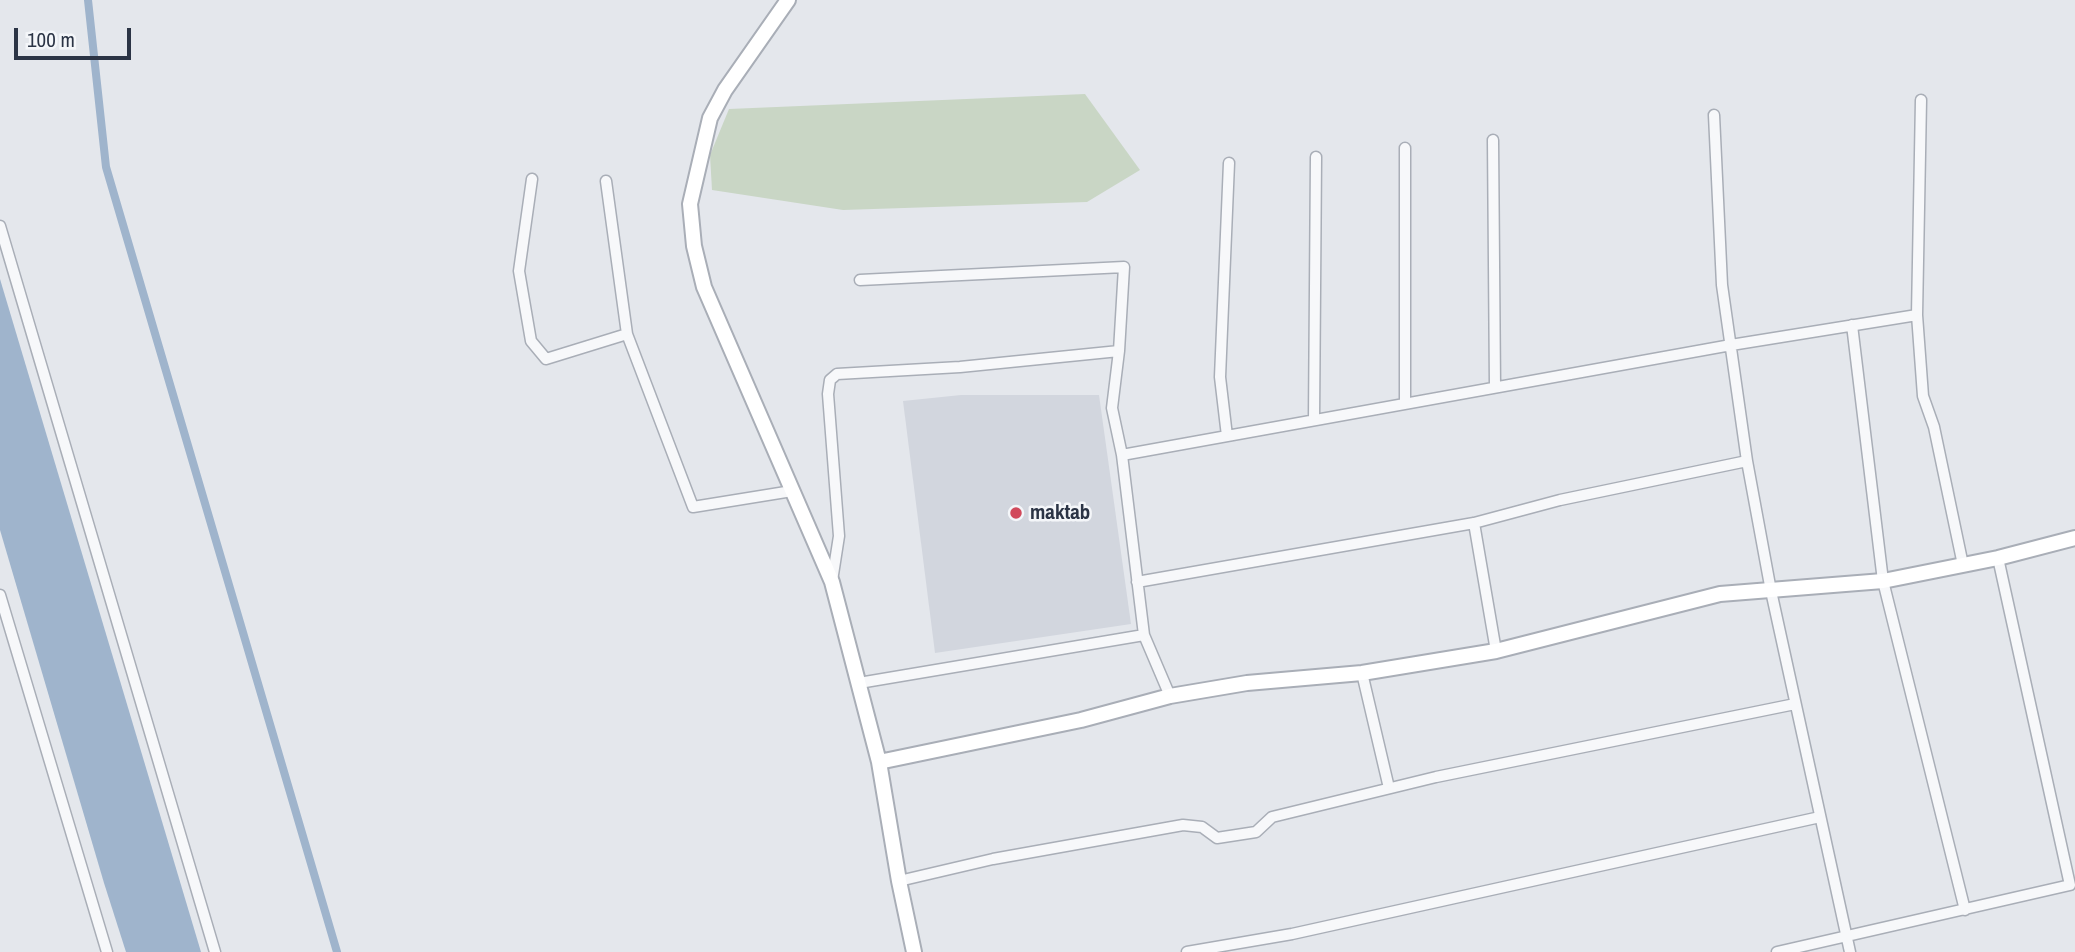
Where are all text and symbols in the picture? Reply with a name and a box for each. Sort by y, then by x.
scale bar [18,14,135,58]
text: 100 m [27,25,75,54]
place label: maktab [1030,500,1090,526]
marker: maktab [1008,505,1024,521]

